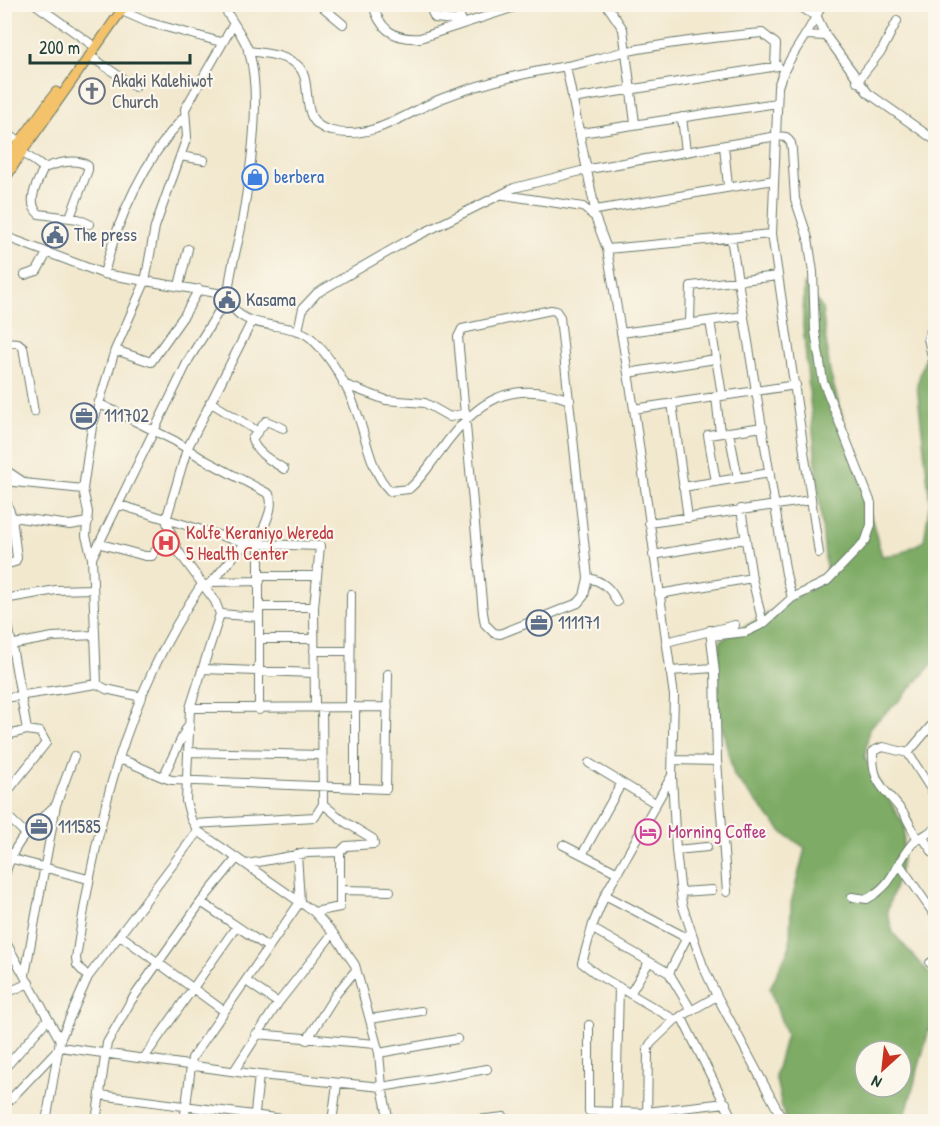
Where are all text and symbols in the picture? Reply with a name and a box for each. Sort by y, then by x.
scale bar [30,27,190,65]
text: 200 m [39,35,80,60]
place label: Akaki Kalehiwot Church [112,68,214,114]
church icon: Akaki Kalehiwot Church [77,76,107,106]
shop icon: berbera [240,162,270,192]
place label: berbera [274,164,324,189]
public building icon: The press [40,220,70,250]
place label: The press [74,222,137,247]
public building icon: Kasama [212,285,242,315]
place label: Kasama [246,287,296,312]
office icon: 111702 [69,401,99,431]
place label: 111702 [104,403,150,428]
place label: Kolfe Keraniyo Wereda 5 Health Center [186,520,333,566]
hospital icon: Kolfe Keraniyo Wereda 5 Health Center [151,528,181,558]
office icon: 111171 [524,608,554,638]
place label: 111171 [558,610,600,635]
office icon: 111585 [24,812,54,842]
place label: 111585 [58,814,101,839]
hotel icon: Morning Coffee [633,817,663,847]
place label: Morning Coffee [668,819,766,844]
north arrow [853,1039,913,1099]
text: N [867,1070,885,1094]

